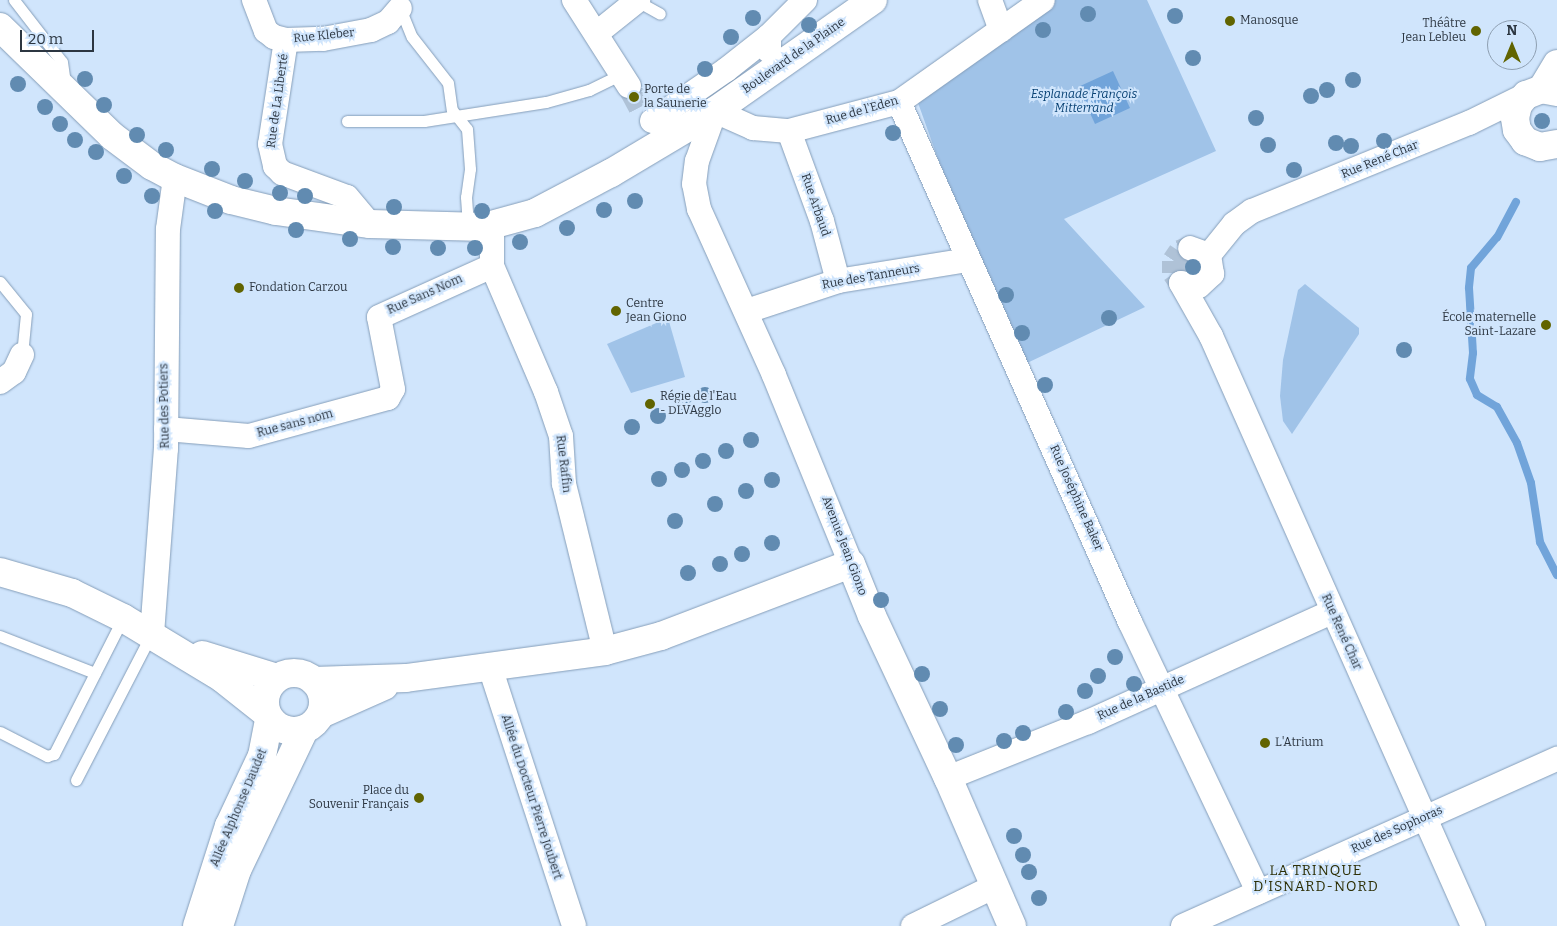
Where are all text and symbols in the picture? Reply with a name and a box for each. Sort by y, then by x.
place label: Manosque [1240,14,1298,28]
street label: Boulevard de la Plaine [740,15,848,97]
marker: Manosque [1224,15,1236,27]
place label: Théâtre Jean Lebleu [1402,17,1466,45]
scale bar [22,20,96,52]
north arrow [1487,20,1537,70]
text: N [1507,22,1517,39]
marker: Théâtre Jean Lebleu [1470,25,1482,37]
street label: Rue Kleber [293,26,355,46]
text: 20 m [28,30,63,48]
street label: Rue de La Liberté [264,53,292,149]
place label: Porte de la Saunerie [644,83,707,111]
park label: Esplanade François Mitterrand [1031,88,1137,116]
marker: Porte de la Saunerie [628,91,640,103]
street label: Rue de l'Eden [824,94,900,128]
street label: Rue René Char [1339,138,1421,182]
street label: Rue Arbaud [798,172,832,238]
street label: Rue des Tanneurs [821,261,921,293]
street label: Rue Sans Nom [385,272,465,318]
place label: Fondation Carzou [249,281,347,295]
marker: Fondation Carzou [233,282,245,294]
place label: Centre Jean Giono [626,297,687,325]
marker: Centre Jean Giono [610,305,622,317]
place label: École maternelle Saint-Lazare [1442,311,1536,339]
marker: École maternelle Saint-Lazare [1540,319,1552,331]
street label: Rue des Potiers [157,363,173,449]
place label: Régie de l'Eau - DLVAgglo [660,390,737,418]
marker: Régie de l'Eau - DLVAgglo [644,398,656,410]
street label: Rue sans nom [255,407,335,441]
street label: Rue Raffin [552,434,574,494]
street label: Rue Joséphine Baker [1046,443,1106,553]
street label: Avenue Jean Giono [818,494,870,598]
street label: Rue René Char [1318,592,1364,672]
street label: Rue de la Bastide [1095,672,1187,724]
street label: Allée du Docteur Pierre Joubert [497,713,565,881]
place label: L'Atrium [1275,736,1323,750]
marker: L'Atrium [1259,737,1271,749]
street label: Allée Alphonse Daudet [208,747,270,869]
place label: Place du Souvenir Français [309,784,409,812]
marker: Place du Souvenir Français [413,792,425,804]
street label: Rue des Sophoras [1349,803,1445,857]
district label: LA TRINQUE D'ISNARD-NORD [1252,863,1380,896]

